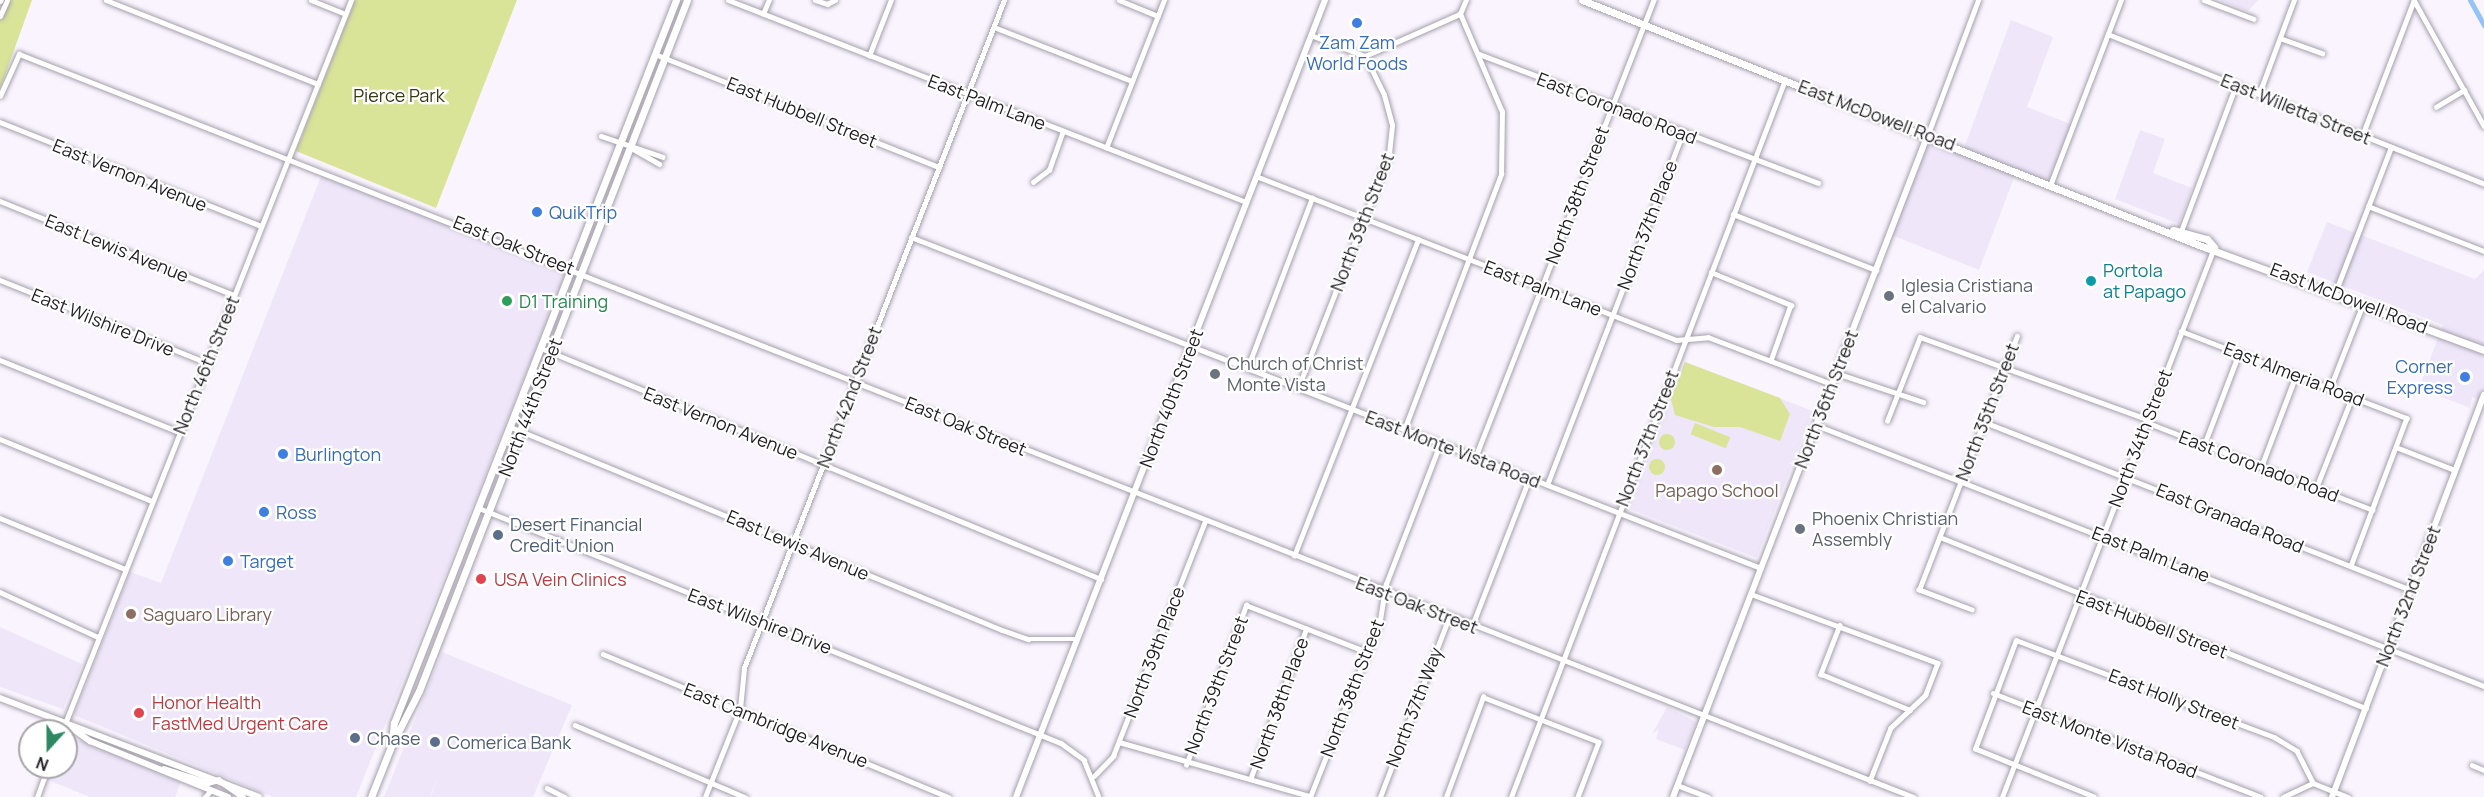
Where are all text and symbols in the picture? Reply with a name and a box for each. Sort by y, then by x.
marker: Zam Zam World Foods [1350,16,1364,30]
place label: Zam Zam World Foods [1306,32,1408,74]
street label: East Coronado Road [1534,68,1700,148]
street label: East Willetta Street [2218,69,2374,149]
street label: East Palm Lane [925,70,1049,134]
street label: East Hubbell Street [724,72,880,152]
street label: East McDowell Road [1795,75,1959,155]
park label: Pierce Park [353,84,445,106]
street label: North 38th Street [1541,123,1613,267]
street label: East Vernon Avenue [50,134,210,216]
street label: North 39th Street [1326,150,1398,294]
street label: North 37th Place [1612,157,1682,293]
place label: QuikTrip [549,201,617,223]
marker: QuikTrip [530,205,544,219]
street label: East Lewis Avenue [42,209,192,287]
street label: East Oak Street [450,211,578,279]
street label: East Palm Lane [1481,256,1605,320]
street label: East McDowell Road [2267,258,2431,338]
place label: Portola at Papago [2103,260,2186,302]
marker: Portola at Papago [2084,274,2098,288]
place label: Iglesia Cristiana el Calvario [1901,275,2033,318]
street label: East Wilshire Drive [28,283,178,361]
marker: Iglesia Cristiana el Calvario [1882,289,1896,303]
place label: D1 Training [519,290,608,312]
street label: North 46th Street [168,293,244,437]
marker: D1 Training [500,294,514,308]
street label: North 42nd Street [812,323,886,471]
street label: North 40th Street [1135,326,1207,470]
street label: North 36th Street [1790,327,1862,471]
street label: North 44th Street [494,335,566,479]
street label: East Almeria Road [2221,337,2367,411]
street label: North 35th Street [1951,340,2023,484]
place label: Church of Christ Monte Vista [1227,353,1363,395]
place label: Corner Express [2387,356,2453,398]
street label: North 34th Street [2104,366,2176,510]
marker: Church of Christ Monte Vista [1208,367,1222,381]
street label: North 37th Street [1611,367,1683,509]
marker: Corner Express [2458,370,2472,384]
street label: East Vernon Avenue [641,382,801,464]
street label: East Oak Street [902,392,1030,460]
street label: East Monte Vista Road [1363,406,1543,492]
street label: East Coronado Road [2176,426,2342,506]
place label: Burlington [295,443,381,465]
marker: Burlington [276,447,290,461]
marker: Papago School [1710,463,1724,477]
place label: Papago School [1655,479,1779,501]
street label: East Granada Road [2153,479,2307,557]
place label: Ross [276,501,317,523]
marker: Ross [257,505,271,519]
street label: East Lewis Avenue [724,505,872,585]
place label: Phoenix Christian Assembly [1812,508,1958,550]
place label: Desert Financial Credit Union [510,514,643,556]
marker: Phoenix Christian Assembly [1793,522,1807,536]
street label: East Palm Lane [2089,522,2213,586]
street label: North 32nd Street [2371,523,2445,669]
marker: Desert Financial Credit Union [491,528,505,542]
place label: Target [240,550,294,572]
marker: Target [221,554,235,568]
place label: USA Vein Clinics [494,568,627,590]
marker: USA Vein Clinics [472,570,490,588]
street label: East Oak Street [1353,572,1481,638]
street label: North 39th Place [1119,583,1189,721]
street label: East Wilshire Drive [685,584,835,658]
street label: East Hubbell Street [2073,585,2231,663]
place label: Saguaro Library [143,603,272,625]
marker: Saguaro Library [124,607,138,621]
street label: North 39th Street [1180,613,1252,757]
street label: North 38th Street [1316,616,1388,760]
street label: North 38th Place [1245,634,1313,772]
street label: North 37th Way [1381,644,1447,770]
street label: East Holly Street [2106,664,2242,734]
street label: East Cambridge Avenue [681,678,871,772]
place label: Honor Health FastMed Urgent Care [152,692,328,734]
street label: East Monte Vista Road [2020,696,2200,782]
marker: Honor Health FastMed Urgent Care [130,704,148,722]
north arrow [18,719,78,779]
place label: Chase [367,727,421,749]
marker: Chase [348,731,362,745]
place label: Comerica Bank [447,731,571,753]
marker: Comerica Bank [428,735,442,749]
text: N [33,752,52,776]

